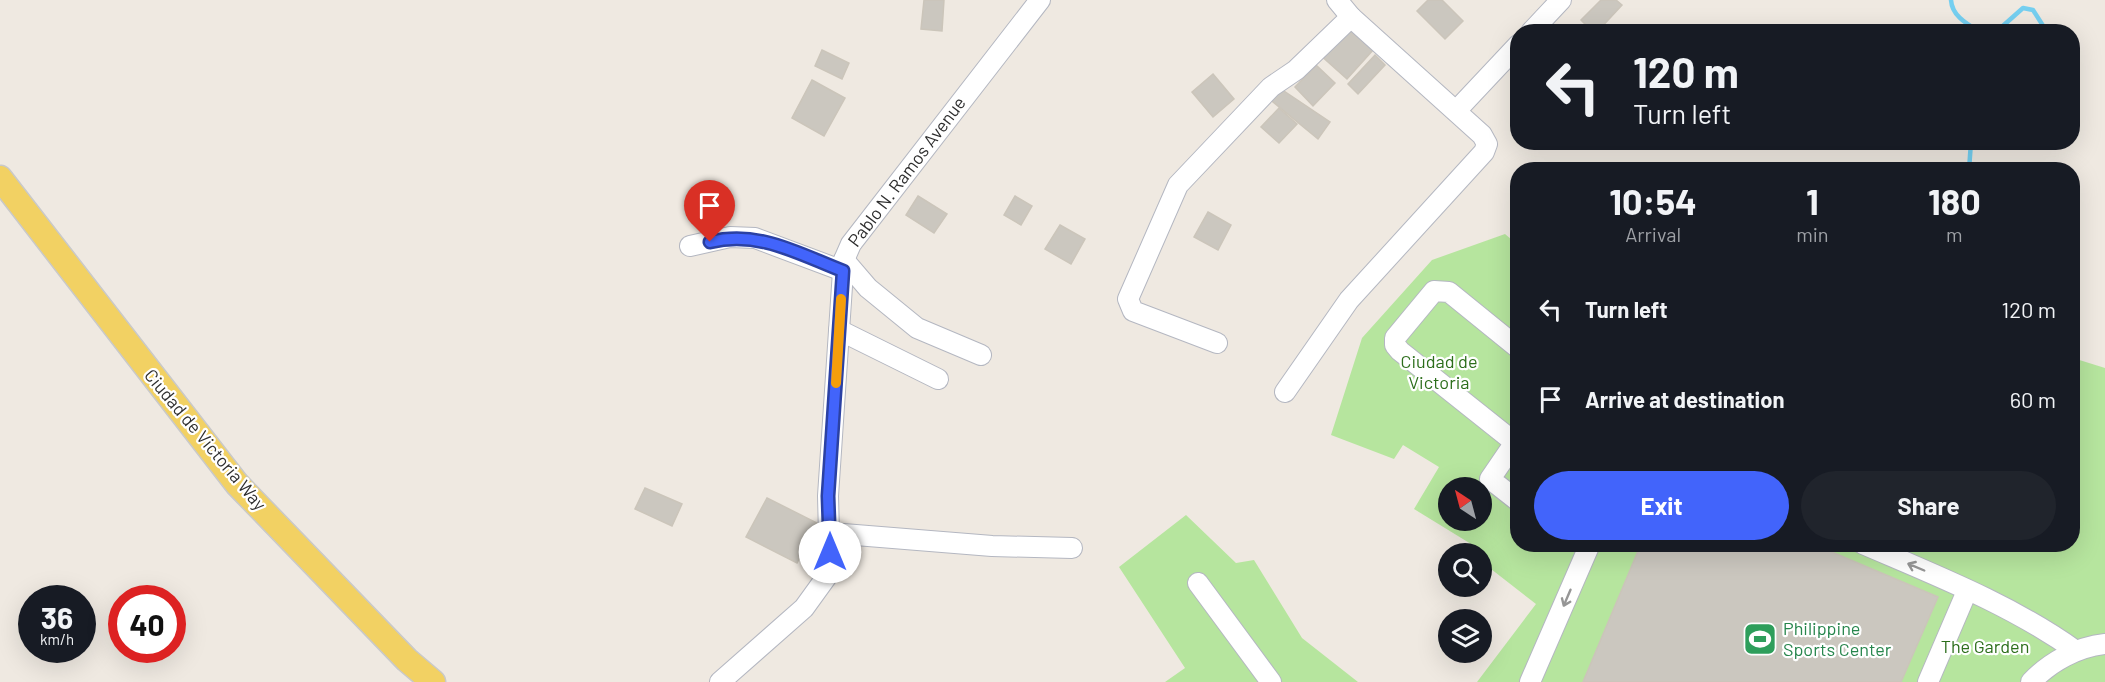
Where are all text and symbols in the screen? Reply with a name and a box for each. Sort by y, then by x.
text: 120 m [1633,46,1739,96]
icon: left [1534,48,1612,126]
street label: Pablo N. Ramos Avenue [843,92,970,251]
text: Turn left [1633,97,1731,129]
text: 10:54 [1609,179,1697,222]
text: 1 [1806,179,1819,222]
text: 180 [1928,179,1981,222]
pin [684,180,735,242]
icon: arrive [693,189,726,222]
text: Arrival [1625,222,1681,246]
text: min [1796,222,1829,246]
text: m [1946,222,1963,246]
icon: left [1534,293,1567,326]
text: Turn left [1585,296,1668,322]
text: 120 m [2001,296,2056,322]
park label: Ciudad de Victoria [1400,350,1478,393]
street label: Ciudad de Victoria Way [140,364,271,514]
icon: arrive [1534,383,1567,416]
text: Arrive at destination [1585,386,1784,412]
text: 60 m [2010,386,2056,412]
button: Exit [1534,471,1789,540]
button: Share [1801,471,2056,540]
north arrow [1438,477,1492,531]
map controls [1438,477,1492,663]
position arrow [798,520,862,584]
button: search [1438,543,1492,597]
one-way arrow [1907,561,1925,572]
speed limit sign: 40 [108,585,186,663]
one-way arrow [1560,589,1572,607]
text: 36 [41,599,73,635]
button: layers [1438,609,1492,663]
place label: Philippine Sports Center [1783,617,1892,660]
sports icon: Philippine Sports Center [1742,621,1778,657]
text: km/h [40,630,74,648]
park label: The Garden [1941,635,2029,657]

